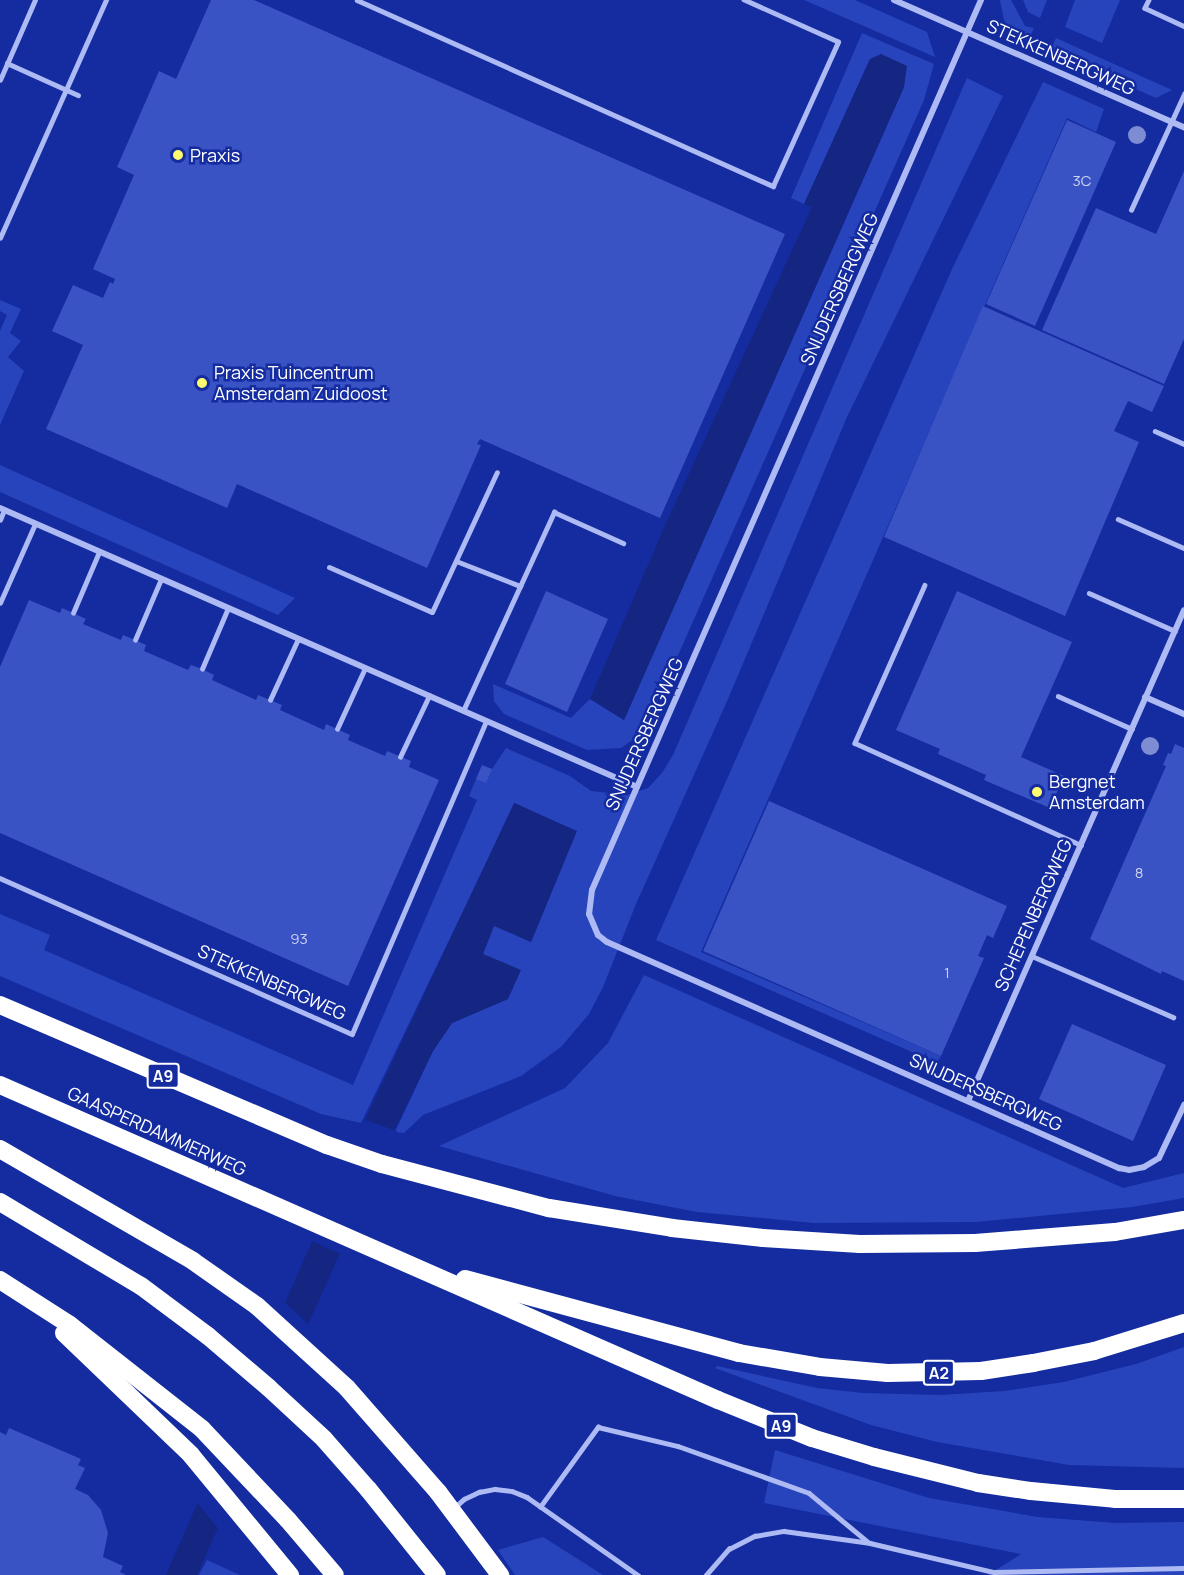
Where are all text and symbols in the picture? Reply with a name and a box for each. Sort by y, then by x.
street label: STEKKENBERGWEG [983,15,1139,99]
place label: Praxis [190,144,240,166]
marker: Praxis [171,148,185,162]
house number: 3C [1072,172,1092,190]
street label: SNIJDERSBERGWEG [796,209,882,369]
place label: Praxis Tuincentrum Amsterdam Zuidoost [214,362,388,404]
marker: Praxis Tuincentrum Amsterdam Zuidoost [195,376,209,390]
street label: SNIJDERSBERGWEG [601,654,687,814]
place label: Bergnet Amsterdam [1049,771,1145,814]
marker: Bergnet Amsterdam [1030,785,1044,799]
street label: SCHEPENBERGWEG [990,836,1076,994]
house number: 8 [1135,864,1143,882]
house number: 93 [290,930,308,948]
street label: STEKKENBERGWEG [194,940,350,1024]
house number: 1 [944,964,950,982]
street label: SNIJDERSBERGWEG [906,1049,1066,1135]
road number: A9 [146,1063,180,1089]
street label: GAASPERDAMMERWEG [64,1082,250,1180]
road number: A2 [922,1360,956,1386]
road number: A9 [764,1413,798,1439]

